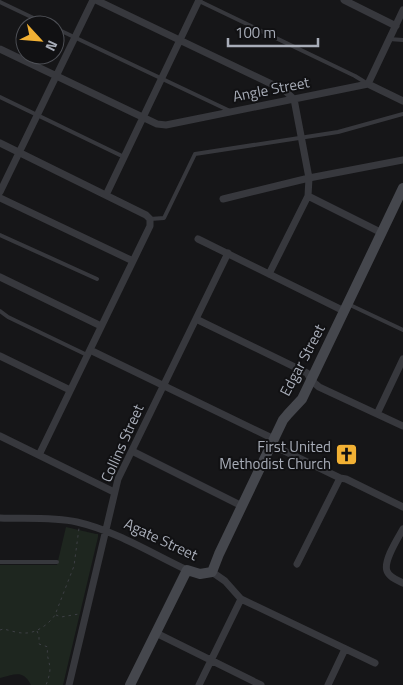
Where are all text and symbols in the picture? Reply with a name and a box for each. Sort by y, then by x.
north arrow [15,15,65,65]
scale bar [228,15,318,47]
text: 100 m [235,21,276,44]
text: N [41,37,64,55]
street label: Angle Street [231,70,312,108]
street label: Edgar Street [273,319,331,400]
street label: Collins Street [95,400,150,486]
place label: First United Methodist Church [219,435,331,475]
church icon: First United Methodist Church [335,443,359,467]
street label: Agate Street [120,512,202,566]

